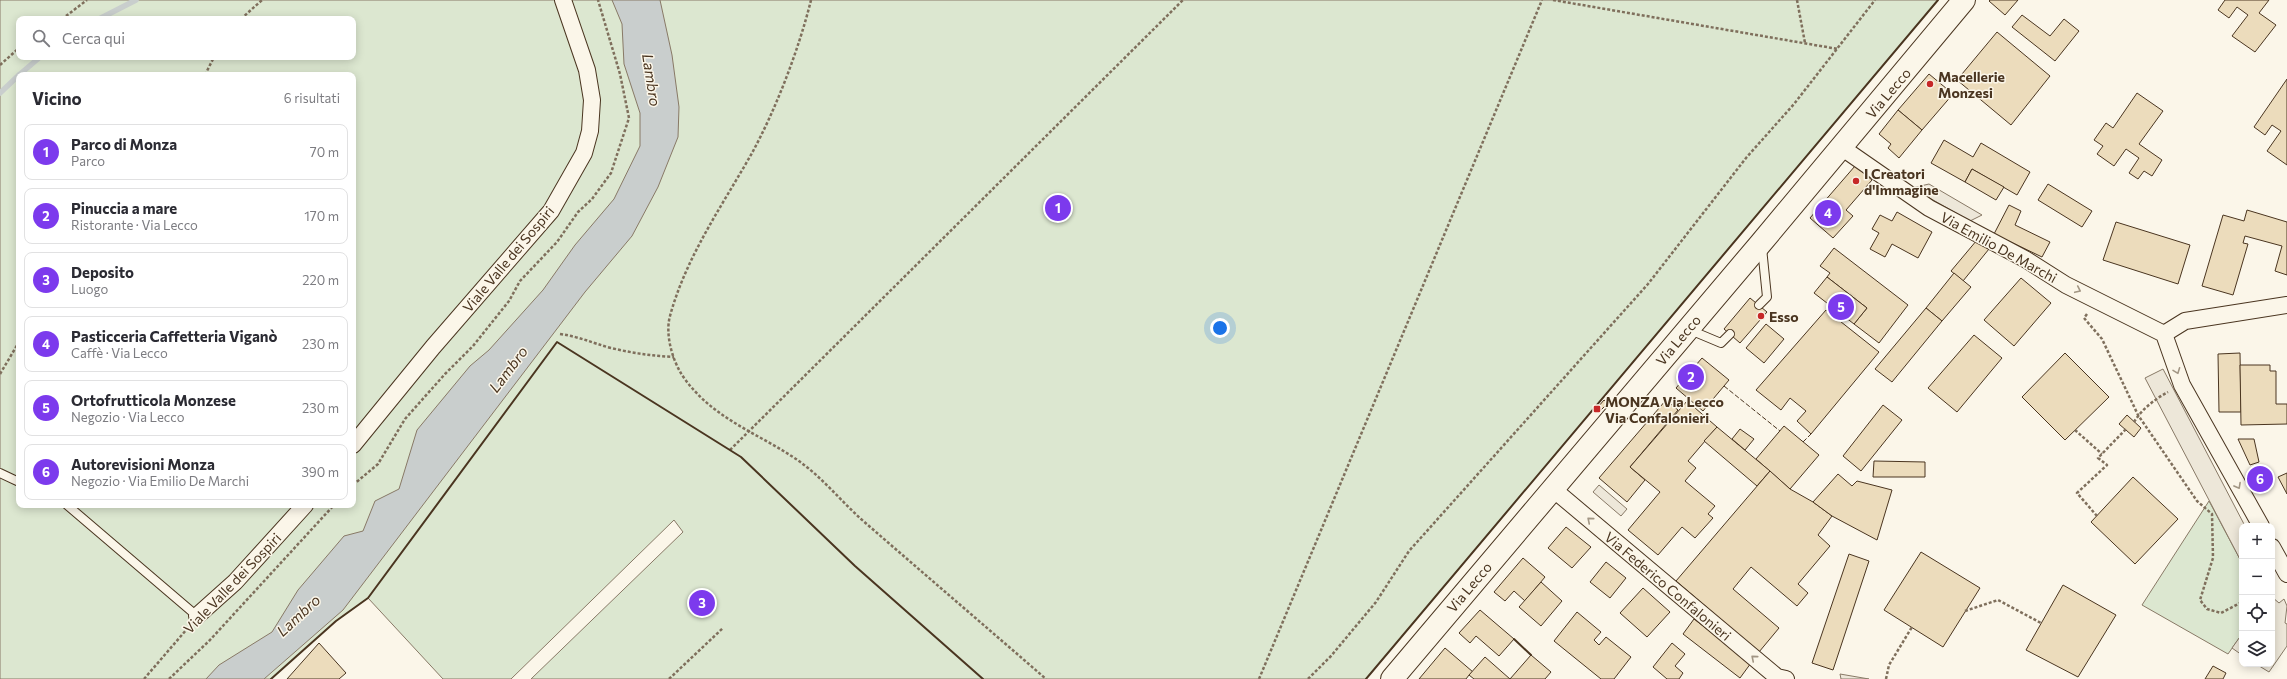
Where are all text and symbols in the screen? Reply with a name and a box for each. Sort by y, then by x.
search box [16,16,356,60]
icon: search [30,27,52,49]
text: Cerca qui [62,29,125,47]
water label: Lambro [639,52,665,108]
street label: Via Lecco [1862,64,1914,122]
place label: Macellerie Monzesi [1938,68,2005,101]
marker: Macellerie Monzesi [1925,79,1935,89]
text: Vicino [32,88,82,109]
text: 6 risultati [284,90,340,106]
text: Parco di Monza [71,135,177,153]
text: 1 [43,144,49,160]
text: 70 m [310,144,339,160]
text: Parco [71,153,105,169]
place label: I Creatori d'Immagine [1864,165,1939,198]
marker: I Creatori d'Immagine [1851,176,1861,186]
pin: 1 [1045,193,1071,223]
pin: 4 [1815,198,1841,228]
text: Pinuccia a mare [71,199,177,217]
street label: Viale Valle dei Sospiri [459,203,557,315]
text: 2 [42,208,50,224]
text: 170 m [304,208,339,224]
street label: Via Emilio De Marchi [1938,208,2060,286]
text: Ristorante · Via Lecco [71,217,198,233]
text: Deposito [71,263,134,281]
text: 3 [42,272,50,288]
text: 220 m [302,272,339,288]
text: Luogo [71,281,108,297]
one-way arrow [2074,285,2081,293]
pin: 5 [1828,292,1854,322]
place label: Esso [1769,308,1799,325]
street label: Via Lecco [1652,311,1704,369]
marker: Esso [1756,311,1766,321]
your location [1210,318,1230,338]
text: Pasticceria Caffetteria Viganò [71,327,277,345]
text: 4 [42,336,50,352]
text: 230 m [302,336,339,352]
water label: Lambro [485,342,531,396]
text: Caffè · Via Lecco [71,345,168,361]
pin: 2 [1678,362,1704,392]
one-way arrow [2173,368,2181,375]
text: Ortofrutticola Monzese [71,391,236,409]
place label: MONZA Via Lecco Via Confalonieri [1605,393,1724,426]
text: 5 [42,400,50,416]
text: 230 m [302,400,339,416]
marker: MONZA Via Lecco Via Confalonieri [1592,404,1602,414]
text: Negozio · Via Lecco [71,409,184,425]
text: Autorevisioni Monza [71,455,215,473]
text: 6 [42,464,50,480]
text: 390 m [301,464,339,480]
pin: 6 [2247,464,2273,494]
text: Negozio · Via Emilio De Marchi [71,473,249,489]
one-way arrow [2234,482,2241,489]
one-way arrow [1588,518,1595,525]
map controls [2239,523,2275,667]
button: + [2239,523,2275,559]
street label: Via Federico Confalonieri [1601,528,1735,644]
street label: Viale Valle dei Sospiri [180,529,284,637]
street label: Via Lecco [1443,558,1495,616]
button: − [2239,559,2275,595]
pin: 3 [689,588,715,618]
water label: Lambro [272,590,324,640]
button: locate [2239,595,2275,631]
button: layers [2239,631,2275,667]
one-way arrow [1752,655,1759,662]

